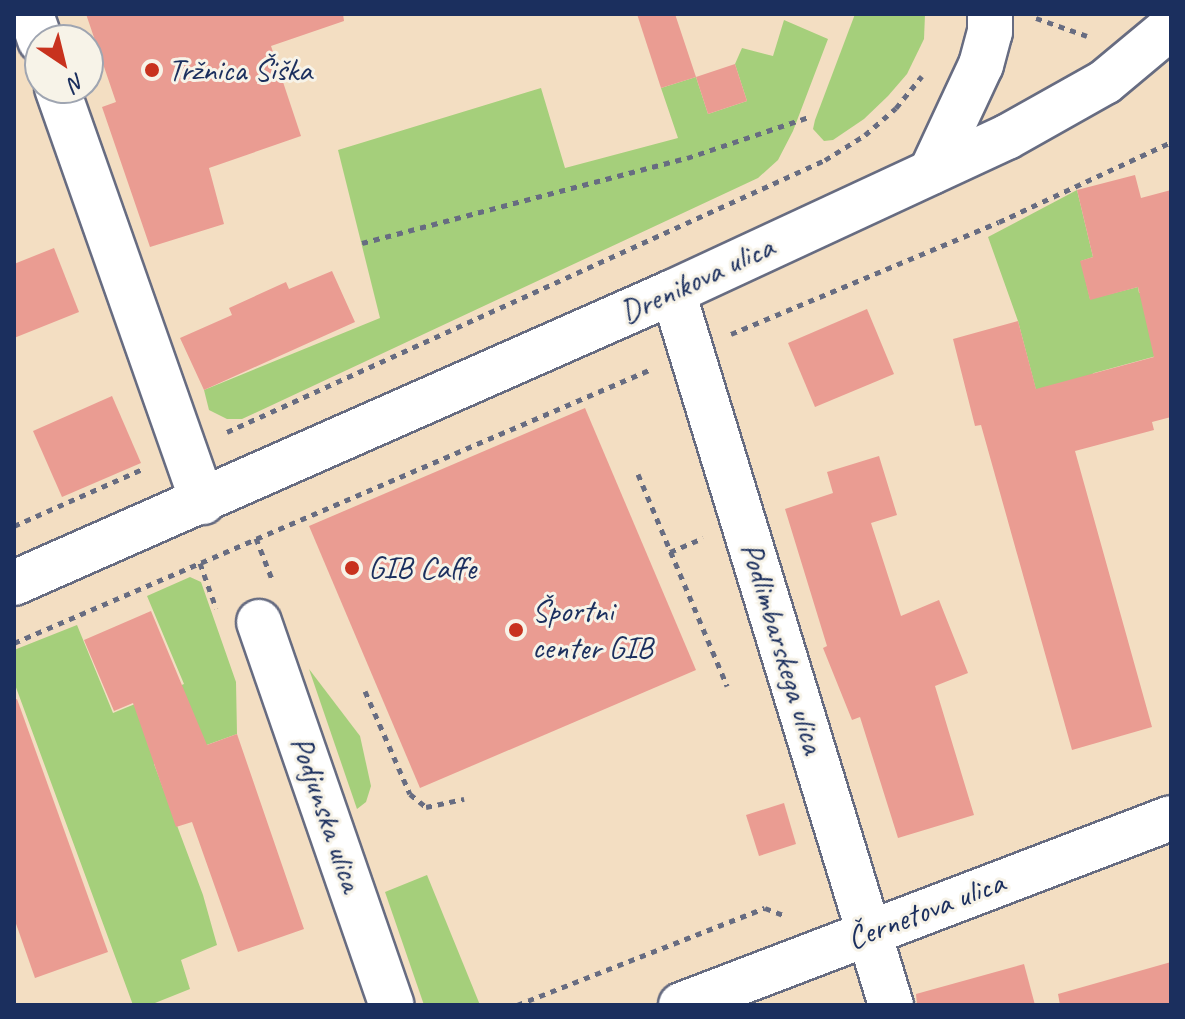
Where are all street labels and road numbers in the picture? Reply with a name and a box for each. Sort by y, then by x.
street label: Drenikova ulica [615,228,779,332]
street label: Podlimbarskega ulica [732,538,832,758]
street label: Podjunska ulica [281,731,371,897]
street label: Černetova ulica [843,864,1009,958]

